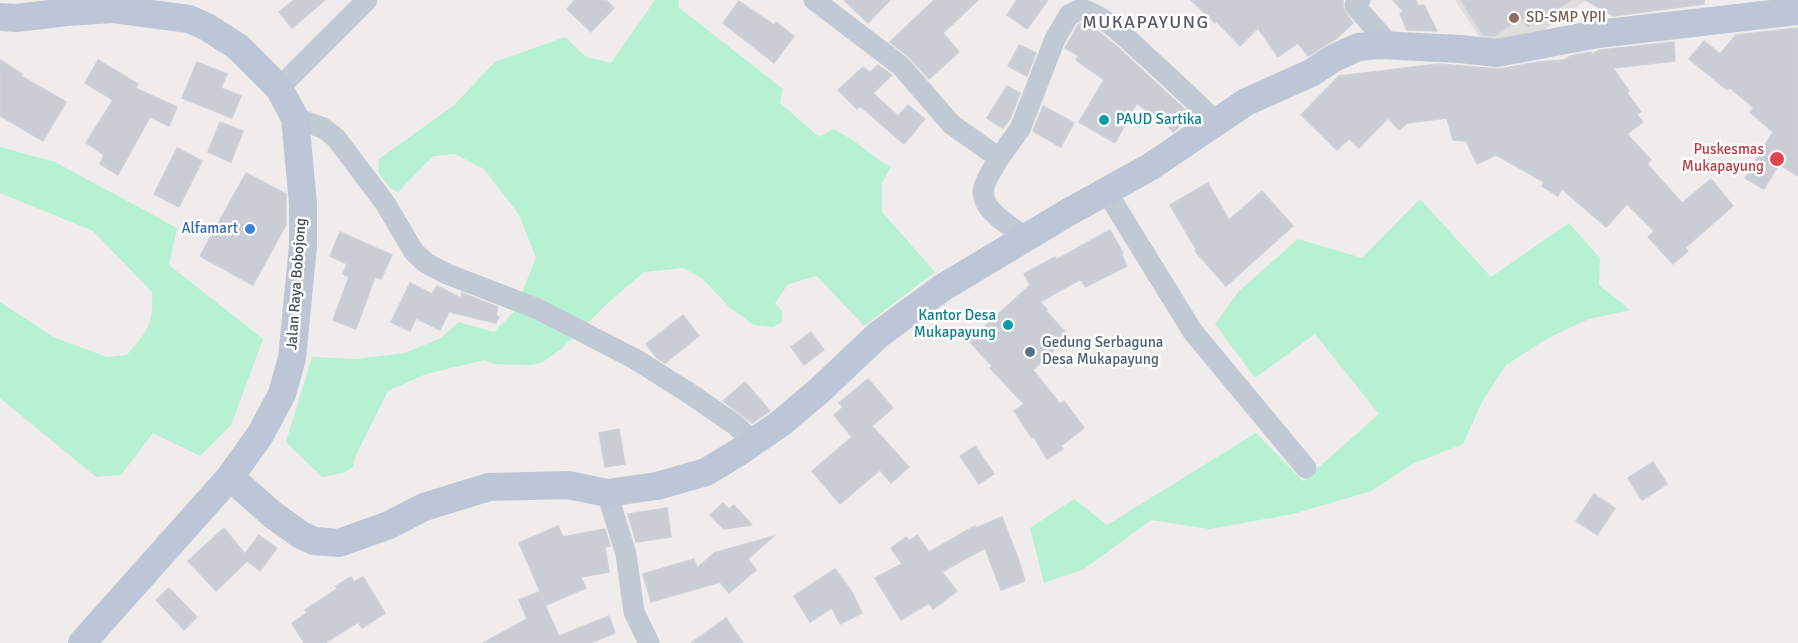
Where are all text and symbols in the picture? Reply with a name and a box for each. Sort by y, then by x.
place label: SD-SMP YPII [1526,9,1606,27]
marker: SD-SMP YPII [1507,11,1521,25]
district label: MUKAPAYUNG [1082,12,1210,34]
place label: PAUD Sartika [1116,111,1202,129]
marker: PAUD Sartika [1097,113,1111,127]
place label: Puskesmas Mukapayung [1682,141,1764,176]
marker: Puskesmas Mukapayung [1768,150,1786,168]
street label: Jalan Raya Bobojong [283,217,311,351]
place label: Alfamart [181,220,238,238]
marker: Alfamart [243,222,257,236]
place label: Kantor Desa Mukapayung [914,307,996,342]
marker: Kantor Desa Mukapayung [1001,318,1015,332]
place label: Gedung Serbaguna Desa Mukapayung [1042,334,1163,369]
marker: Gedung Serbaguna Desa Mukapayung [1023,345,1037,359]

